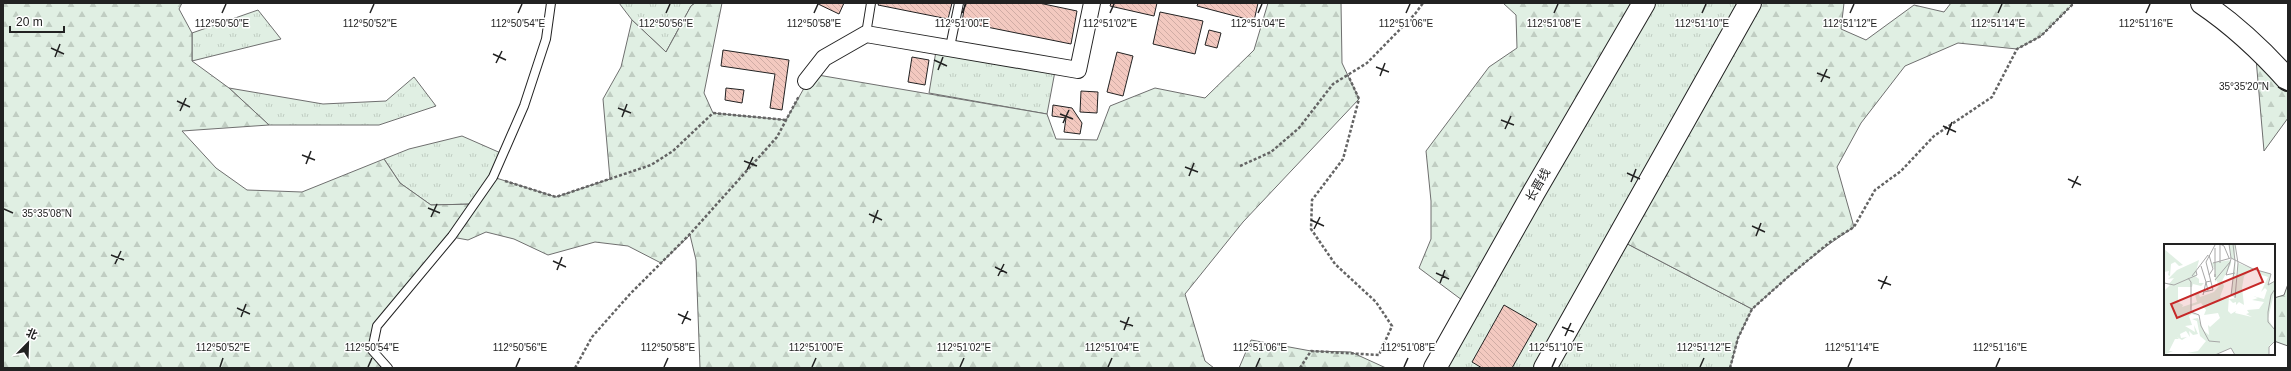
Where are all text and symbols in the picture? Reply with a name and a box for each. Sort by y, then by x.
scale bar [10,8,64,34]
text: 20 m [16,15,43,29]
text: 112°50'50"E [195,18,249,29]
text: 112°50'52"E [343,18,397,29]
text: 112°50'54"E [491,18,545,29]
text: 112°50'56"E [639,18,693,29]
text: 112°50'58"E [787,18,841,29]
text: 112°51'00"E [935,18,989,29]
text: 112°51'02"E [1083,18,1137,29]
text: 112°51'04"E [1231,18,1285,29]
text: 112°51'06"E [1379,18,1433,29]
text: 112°51'08"E [1527,18,1581,29]
text: 112°51'10"E [1675,18,1729,29]
text: 112°51'12"E [1823,18,1877,29]
text: 112°51'14"E [1971,18,2025,29]
text: 112°51'16"E [2119,18,2173,29]
text: 35°35'20"N [2219,81,2269,92]
street label: 长晋线 [1523,166,1553,204]
text: 35°35'08"N [22,208,72,219]
inset map [2164,244,2275,355]
north arrow [8,323,48,363]
text: 北 [25,326,39,341]
text: 112°50'52"E [196,342,250,353]
text: 112°50'54"E [345,342,399,353]
text: 112°50'56"E [493,342,547,353]
text: 112°50'58"E [641,342,695,353]
text: 112°51'00"E [789,342,843,353]
text: 112°51'02"E [937,342,991,353]
text: 112°51'04"E [1085,342,1139,353]
text: 112°51'06"E [1233,342,1287,353]
text: 112°51'08"E [1381,342,1435,353]
text: 112°51'10"E [1529,342,1583,353]
text: 112°51'12"E [1677,342,1731,353]
text: 112°51'14"E [1825,342,1879,353]
text: 112°51'16"E [1973,342,2027,353]

